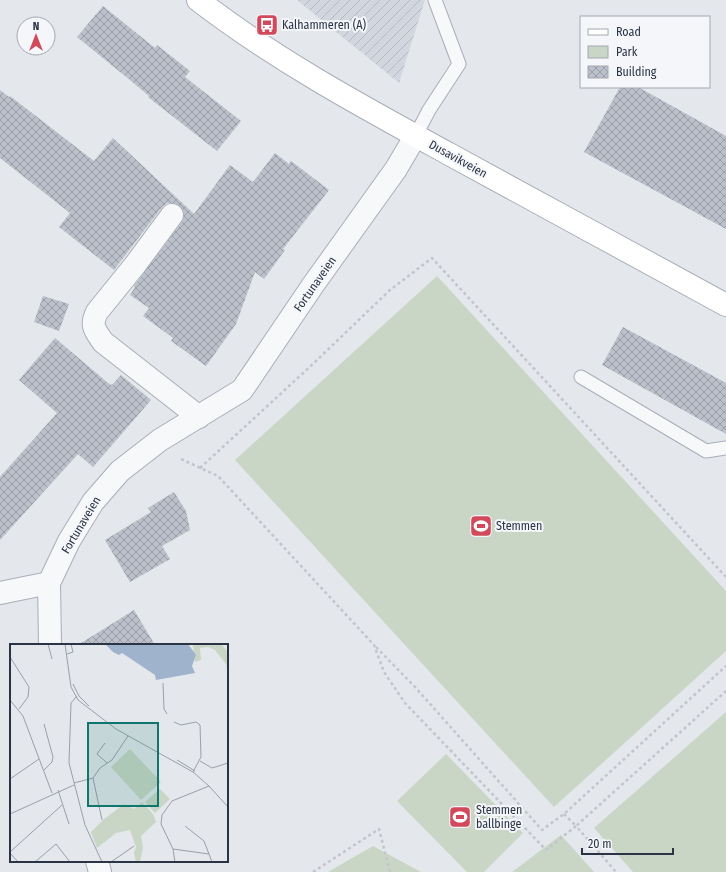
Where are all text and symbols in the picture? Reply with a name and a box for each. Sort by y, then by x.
bus stop icon: Kalhammeren (A) [254,12,280,38]
north arrow [16,16,56,56]
legend [580,16,710,88]
place label: Kalhammeren (A) [282,18,367,32]
text: N [33,20,39,33]
text: Road [616,25,641,39]
text: Park [616,45,638,59]
text: Building [616,65,657,79]
street label: Dusavikveien [426,137,490,181]
street label: Fortunaveien [291,254,339,314]
street label: Fortunaveien [59,494,103,556]
sports icon: Stemmen [468,513,494,539]
place label: Stemmen [496,519,542,533]
inset map [10,644,228,862]
place label: Stemmen ballbinge [476,803,522,831]
sports icon: Stemmen ballbinge [447,804,473,830]
scale bar [582,830,673,856]
text: 20 m [588,837,612,851]

